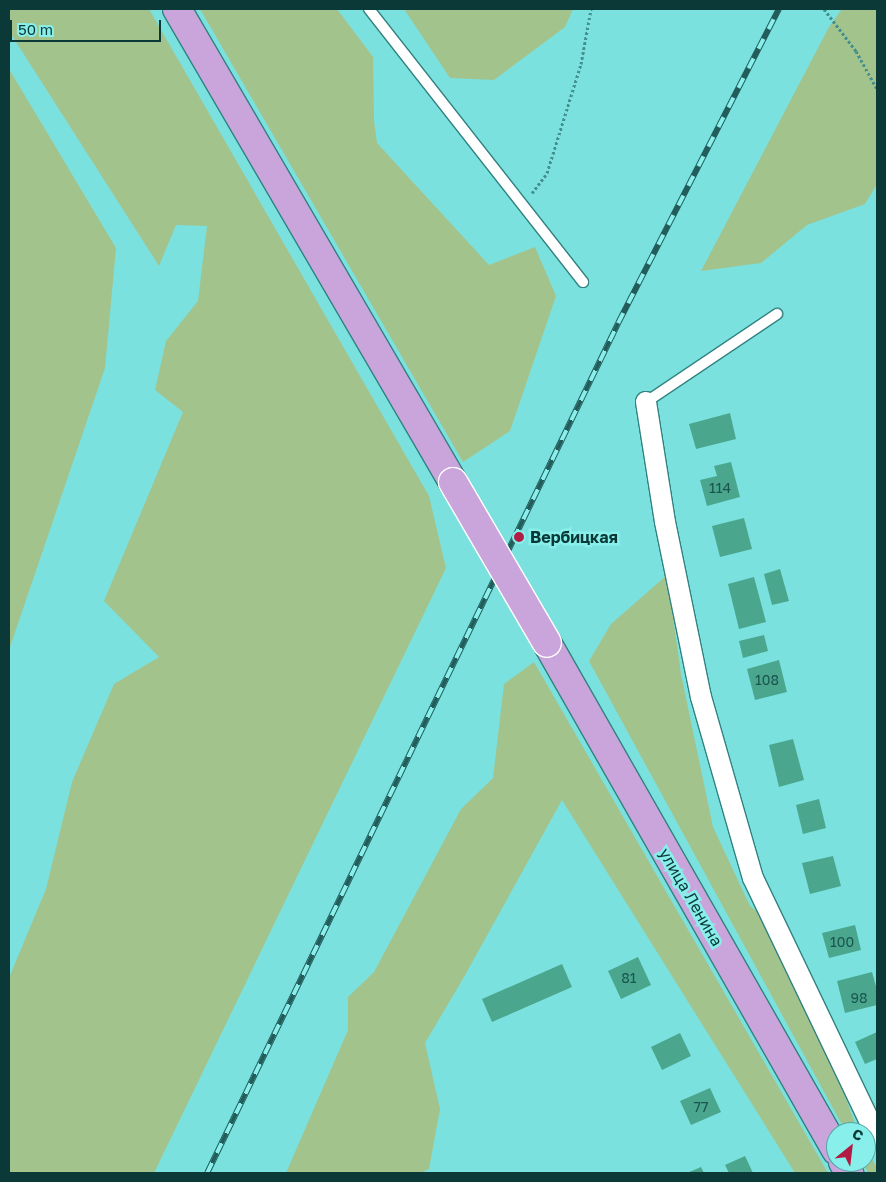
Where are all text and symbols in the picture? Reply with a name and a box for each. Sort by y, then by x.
scale bar [12,10,164,42]
text: 50 m [18,20,53,38]
house number: 114 [709,480,731,496]
place label: Вербицкая [530,527,618,547]
marker: Вербицкая [512,530,526,544]
house number: 108 [755,672,779,688]
street label: улица Ленина [655,845,727,949]
house number: 100 [830,934,854,950]
house number: 81 [621,970,637,986]
house number: 98 [850,990,868,1006]
house number: 77 [694,1099,708,1115]
north arrow [826,1122,876,1172]
text: С [850,1124,866,1144]

